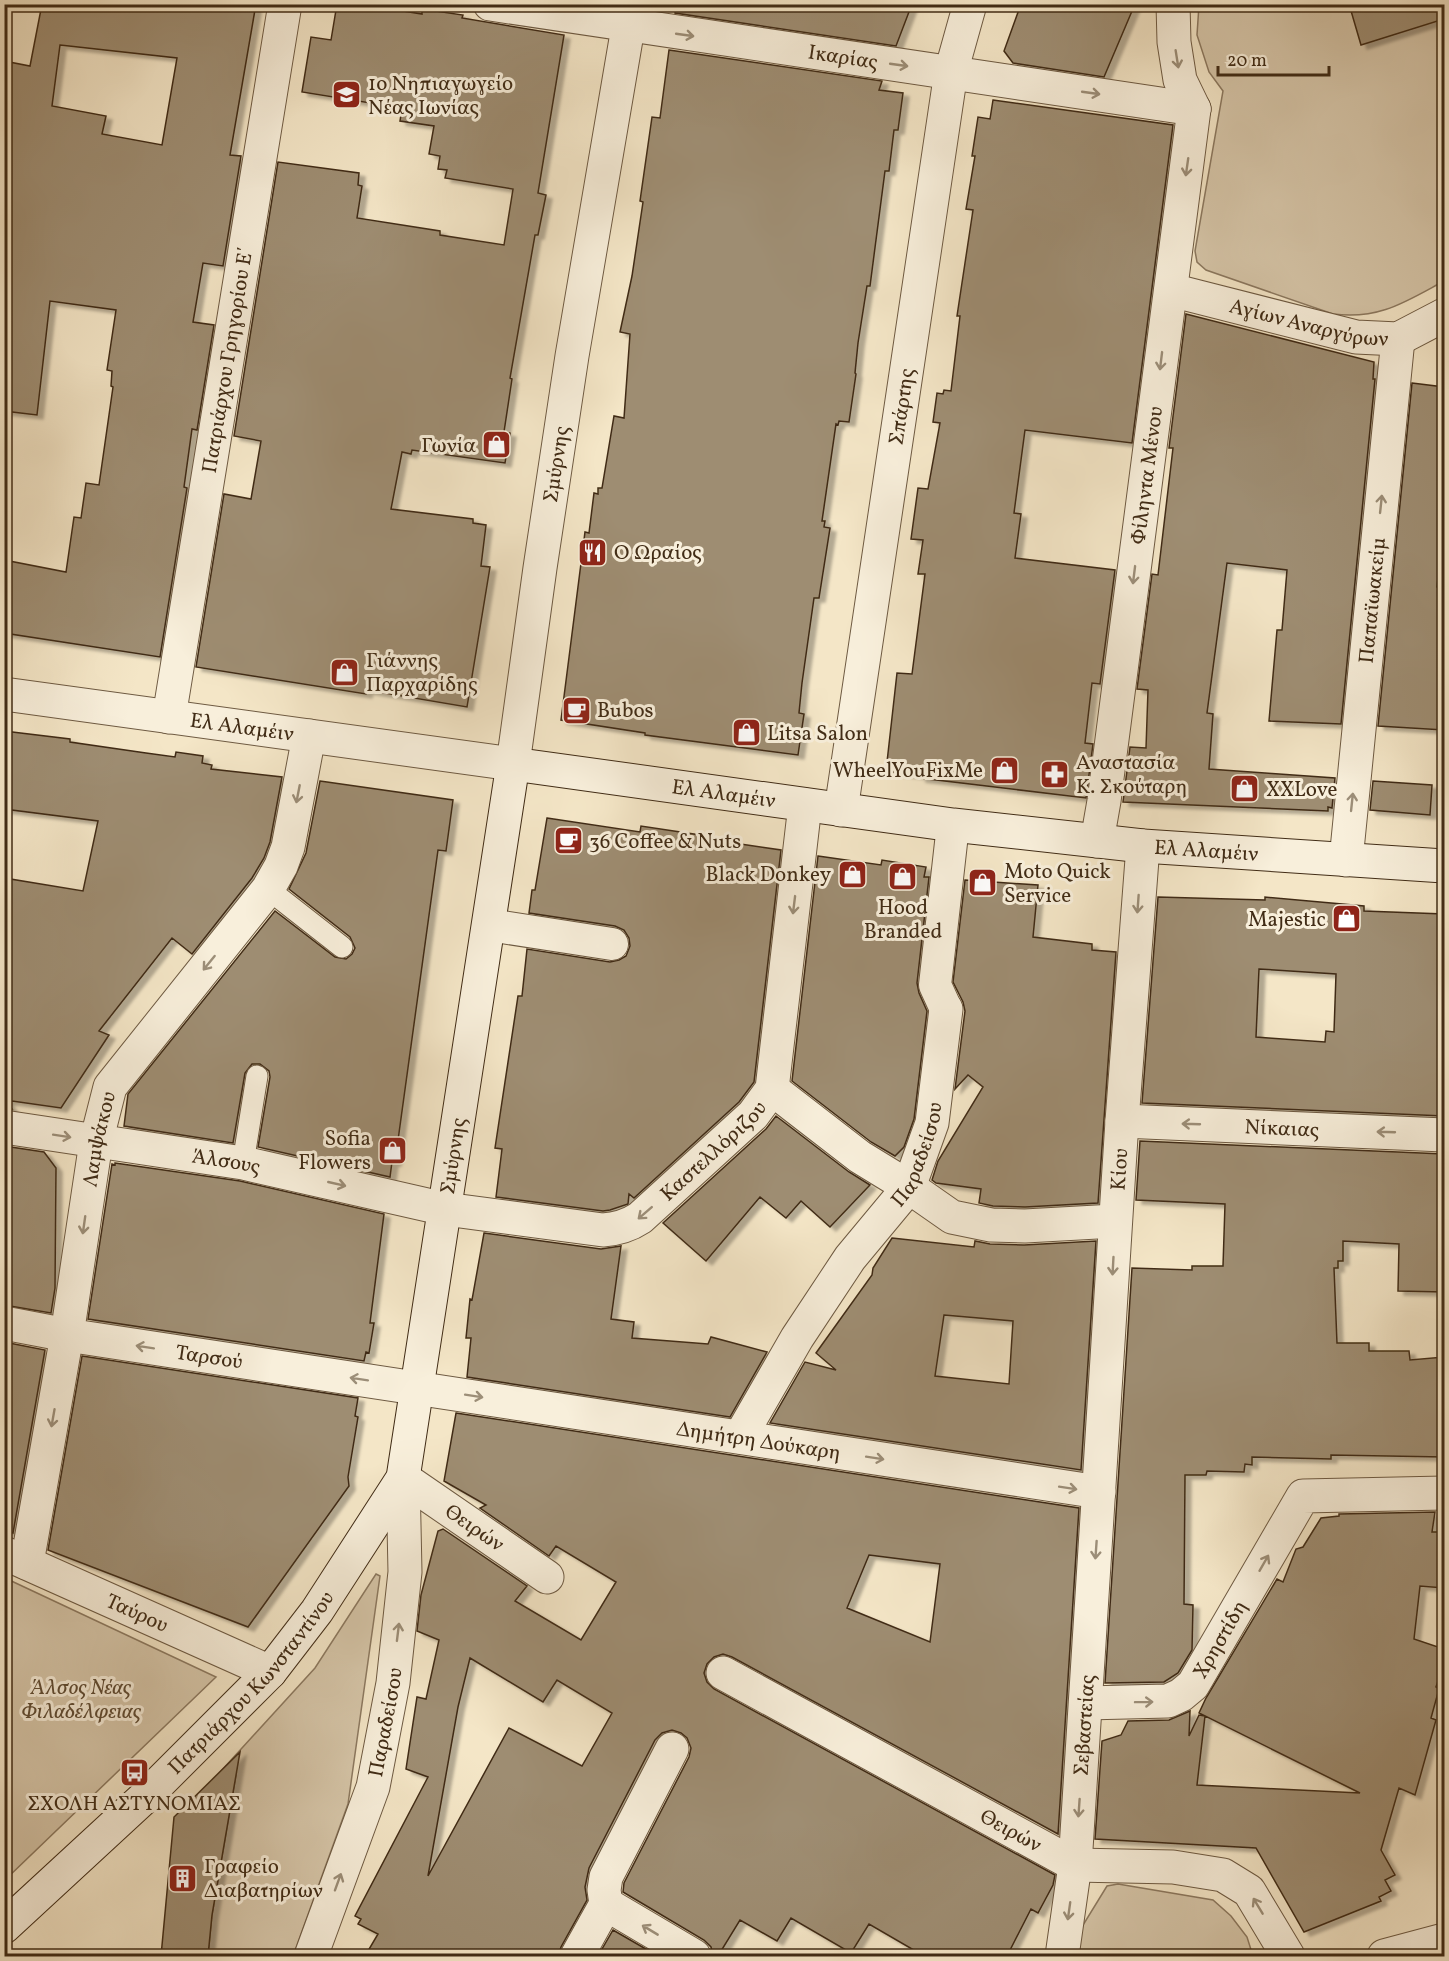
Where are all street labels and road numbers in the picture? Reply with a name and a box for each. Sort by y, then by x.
street label: Ικαρίας [806,39,880,78]
street label: Πατριάρχου Γρηγορίου Ε΄ [196,244,261,475]
street label: Αγίων Αναργύρων [1226,292,1389,355]
street label: Σπάρτης [883,366,923,447]
street label: Φίληντα Μένου [1124,405,1171,546]
street label: Σμύρνης [537,424,577,505]
street label: Παπαϊωακείμ [1353,536,1394,665]
street label: Ελ Αλαμέιν [188,707,295,750]
street label: Ελ Αλαμέιν [670,773,777,816]
street label: Ελ Αλαμέιν [1153,834,1259,870]
street label: Λαμψάκου [76,1088,124,1189]
street label: Καστελλόριζου [654,1096,774,1209]
street label: Παραδείσου [885,1101,950,1214]
street label: Νίκαιας [1244,1113,1320,1146]
street label: Σμύρνης [434,1116,474,1196]
street label: Άλσους [190,1143,263,1183]
street label: Κίου [1105,1147,1136,1191]
street label: Ταρσού [173,1339,245,1378]
street label: Δημήτρη Δούκαρη [675,1415,843,1469]
street label: Θειρών [438,1498,509,1559]
street label: Πατριάρχου Κωνσταντίνου [162,1586,342,1782]
street label: Ταύρου [101,1587,172,1641]
street label: Χρηστίδη [1187,1595,1255,1685]
street label: Παραδείσου [362,1666,411,1780]
street label: Σεβαστείας [1068,1674,1103,1777]
street label: Θειρών [974,1803,1046,1860]

